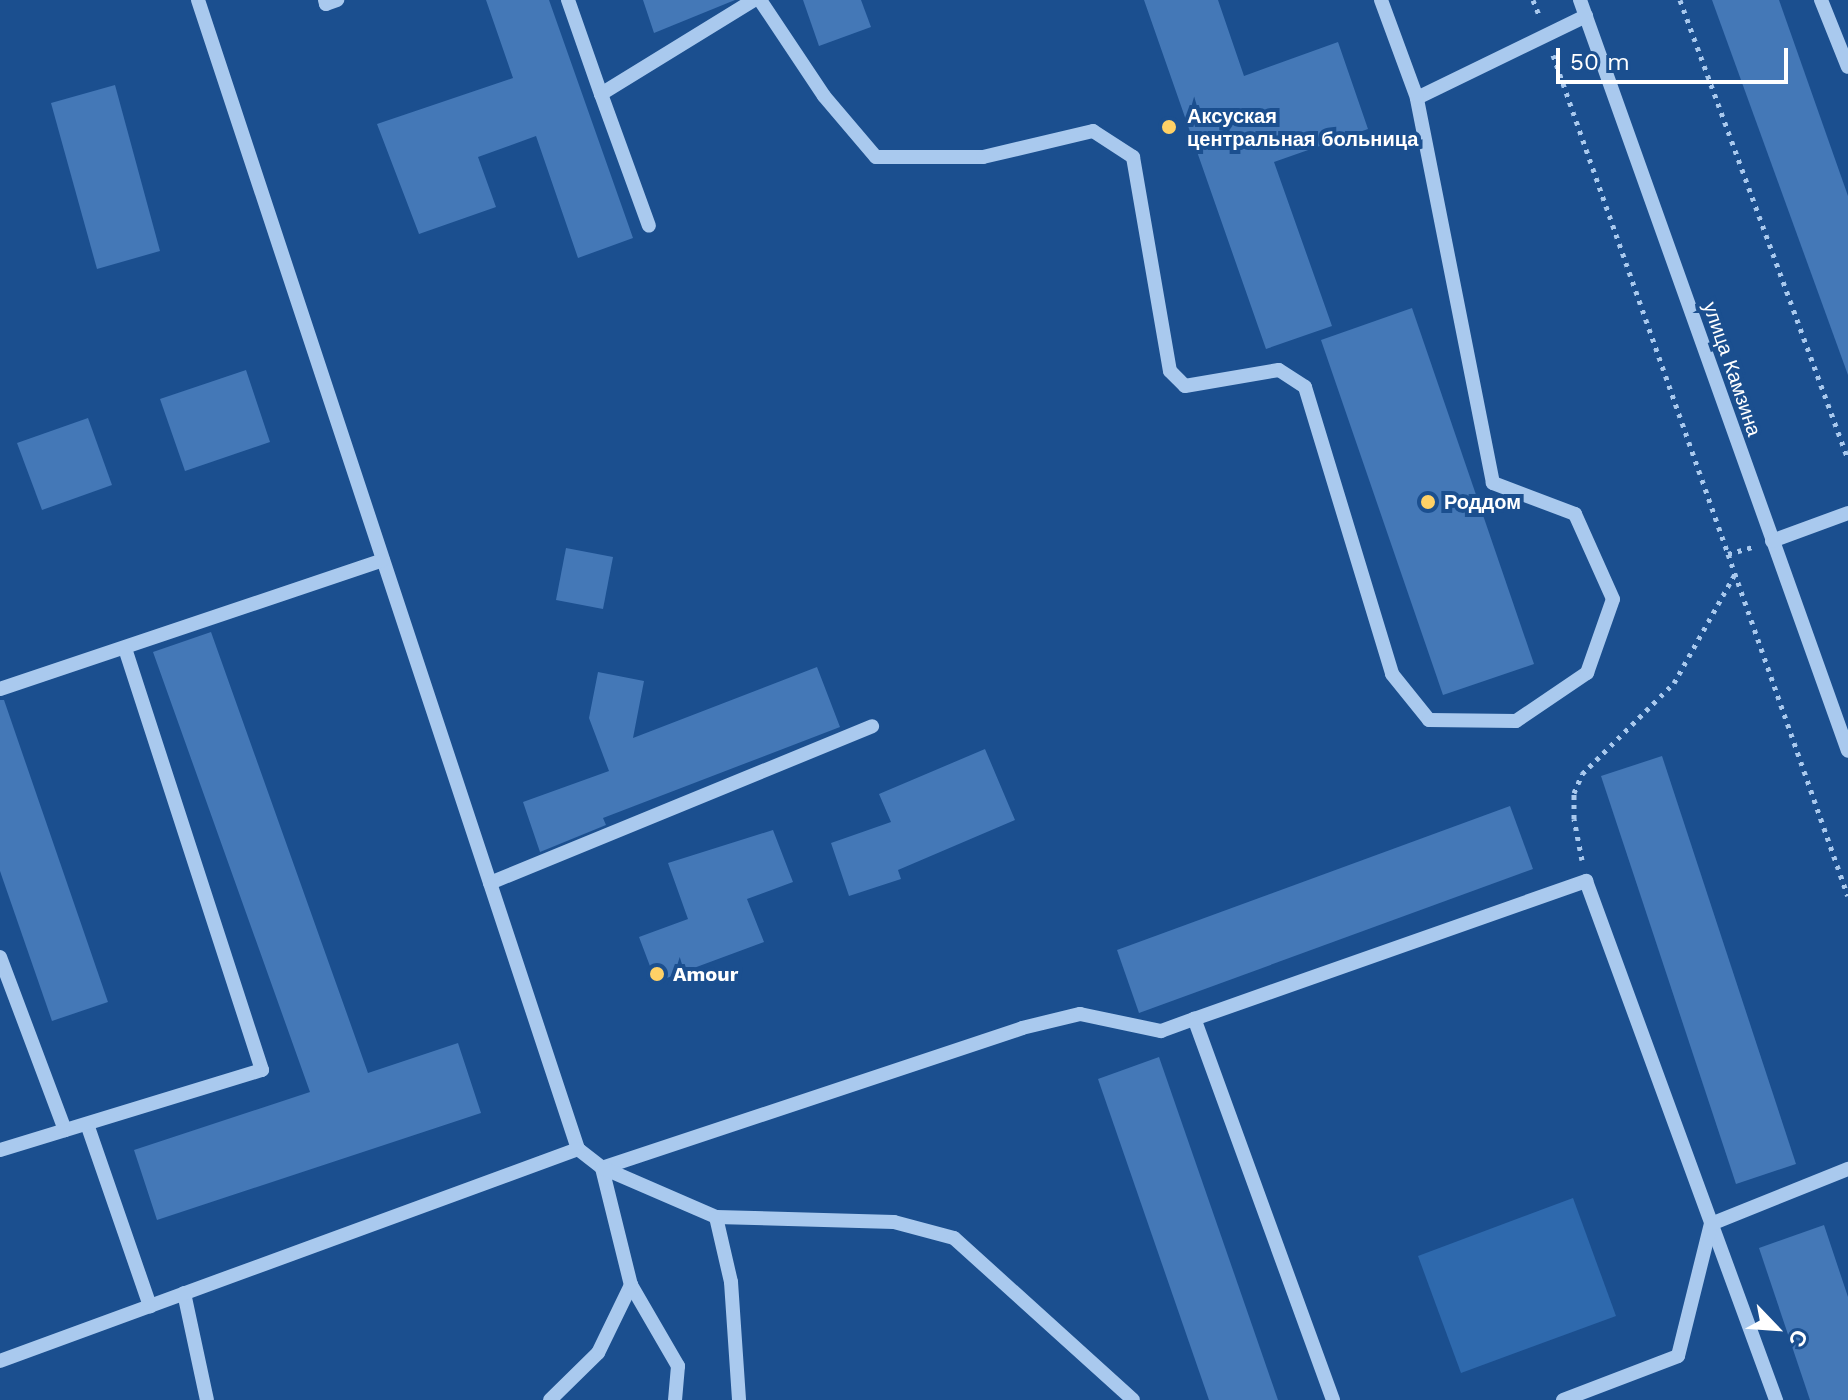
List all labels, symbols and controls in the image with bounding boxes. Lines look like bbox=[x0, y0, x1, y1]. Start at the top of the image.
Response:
scale bar bbox=[1560, 32, 1792, 82]
text: 50 m bbox=[1570, 48, 1630, 76]
place label: Аксуская центральная больница bbox=[1187, 104, 1418, 151]
marker: Аксуская центральная больница bbox=[1158, 116, 1180, 138]
street label: улица Камзина bbox=[1698, 299, 1766, 439]
place label: Роддом bbox=[1444, 490, 1521, 514]
marker: Роддом bbox=[1419, 493, 1437, 511]
place label: Amour bbox=[673, 962, 738, 986]
marker: Amour bbox=[648, 965, 666, 983]
north arrow bbox=[1736, 1288, 1816, 1368]
text: С bbox=[1784, 1326, 1813, 1351]

